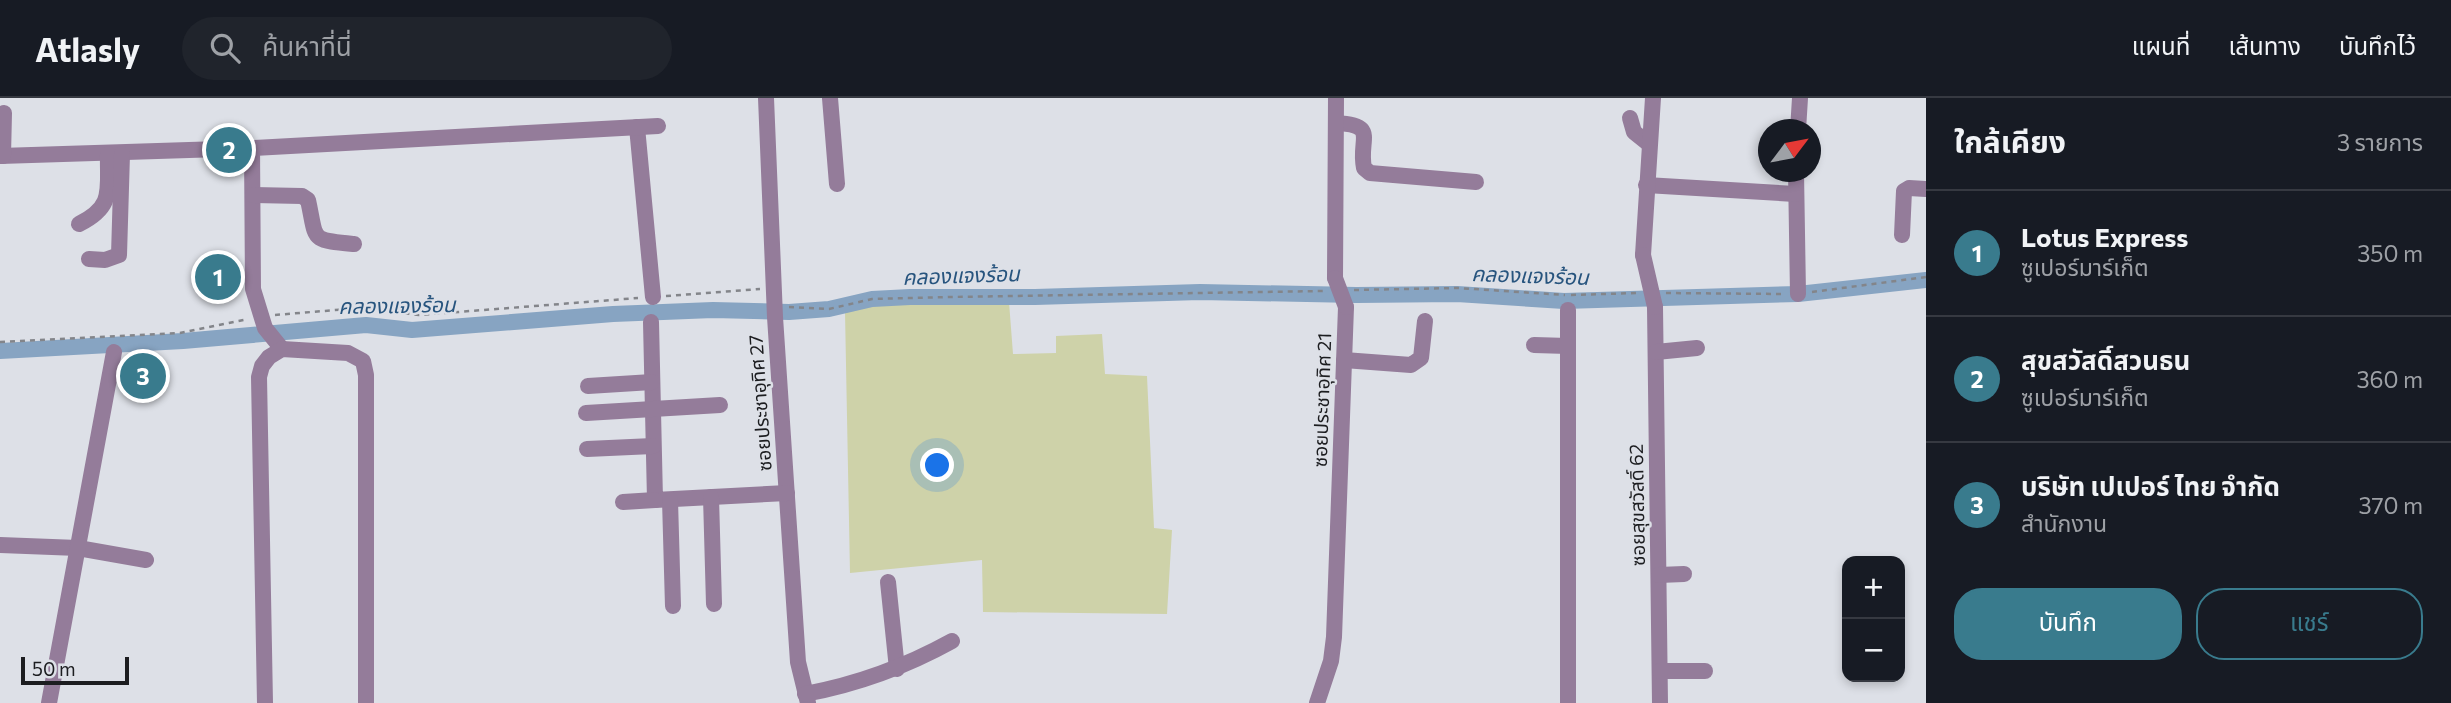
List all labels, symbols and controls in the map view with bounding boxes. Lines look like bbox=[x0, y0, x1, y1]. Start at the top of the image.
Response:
search box bbox=[182, 17, 672, 80]
text: Atlasly bbox=[35, 28, 140, 69]
icon: search bbox=[206, 29, 244, 67]
text: ค้นหาที่นี่ bbox=[262, 30, 352, 61]
text: แผนที่ bbox=[2132, 31, 2190, 60]
text: เส้นทาง bbox=[2228, 31, 2301, 60]
text: บันทึกไว้ bbox=[2339, 31, 2416, 60]
north arrow bbox=[1758, 119, 1821, 182]
text: ใกล้เคียง bbox=[1954, 122, 2066, 159]
pin: 2 bbox=[206, 124, 252, 176]
text: 3 รายการ bbox=[2337, 128, 2423, 156]
text: Lotus Express bbox=[2021, 221, 2188, 252]
text: 1 bbox=[1972, 239, 1982, 267]
text: 350 m bbox=[2357, 239, 2423, 267]
pin: 1 bbox=[195, 251, 241, 303]
text: ซูเปอร์มาร์เก็ต bbox=[2021, 253, 2149, 281]
water label: คลองแจงร้อน bbox=[902, 260, 1021, 289]
water label: คลองแจงร้อน bbox=[1471, 260, 1590, 289]
water label: คลองแจงร้อน bbox=[338, 291, 457, 318]
street label: ซอยประชาอุทิศ 21 bbox=[1308, 332, 1336, 468]
street label: ซอยประชาอุทิศ 27 bbox=[743, 334, 777, 472]
text: สุขสวัสดิ์สวนธน bbox=[2021, 344, 2190, 375]
pin: 3 bbox=[120, 350, 166, 402]
text: 2 bbox=[1970, 365, 1984, 393]
text: 360 m bbox=[2356, 365, 2423, 393]
text: ซูเปอร์มาร์เก็ต bbox=[2021, 383, 2149, 411]
street label: ซอยสุขสวัสดิ์ 62 bbox=[1624, 444, 1650, 566]
your location bbox=[920, 448, 954, 482]
text: บริษัท เปเปอร์ ไทย จำกัด bbox=[2021, 470, 2280, 501]
text: 3 bbox=[1970, 491, 1984, 519]
text: 370 m bbox=[2358, 491, 2423, 519]
text: สำนักงาน bbox=[2021, 509, 2107, 537]
map controls bbox=[1842, 556, 1905, 682]
button: + bbox=[1842, 556, 1905, 619]
button: บันทึก bbox=[1954, 588, 2182, 660]
button: แชร์ bbox=[2196, 588, 2423, 660]
button: − bbox=[1842, 619, 1905, 682]
scale bar bbox=[21, 654, 130, 686]
text: 50 m bbox=[32, 657, 76, 680]

